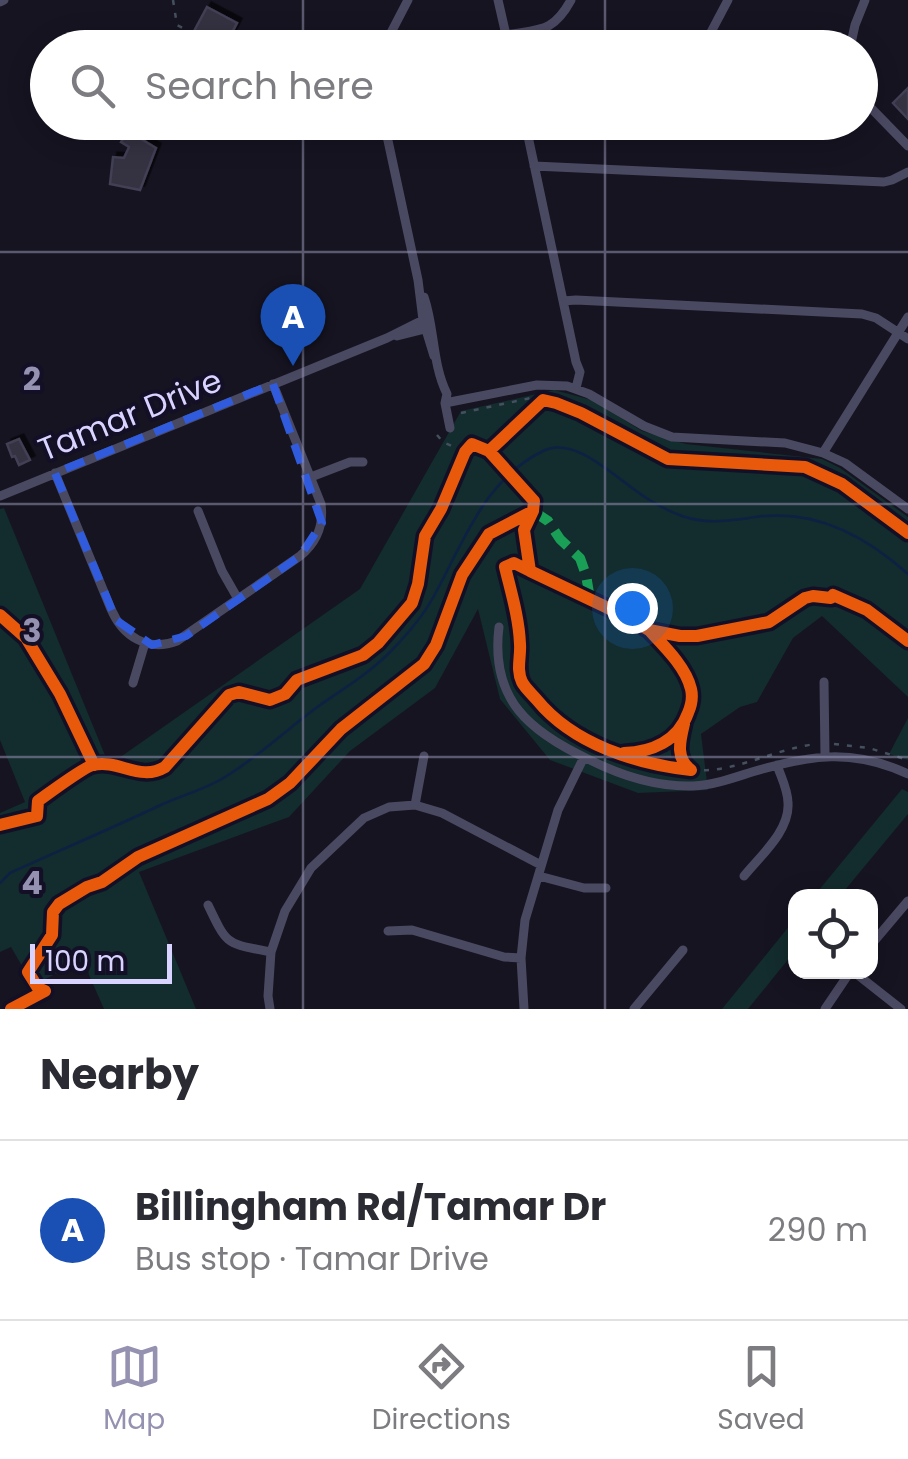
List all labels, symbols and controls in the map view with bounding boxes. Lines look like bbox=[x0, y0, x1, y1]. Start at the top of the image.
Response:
search box bbox=[30, 30, 878, 140]
icon: search bbox=[65, 58, 120, 113]
text: Search here bbox=[145, 59, 374, 112]
pin: A bbox=[260, 284, 326, 366]
text: 2 bbox=[23, 356, 41, 401]
street label: Tamar Drive bbox=[31, 357, 228, 472]
your location bbox=[607, 583, 658, 634]
text: 3 bbox=[22, 608, 42, 653]
text: 4 bbox=[21, 860, 43, 905]
map controls bbox=[788, 889, 878, 979]
button: locate bbox=[788, 889, 878, 979]
scale bar bbox=[30, 939, 172, 984]
text: 100 m bbox=[45, 942, 125, 981]
text: Nearby bbox=[40, 1045, 199, 1104]
text: Billingham Rd/Tamar Dr bbox=[135, 1180, 606, 1233]
text: A bbox=[61, 1207, 84, 1252]
text: 290 m bbox=[768, 1207, 868, 1252]
text: Bus stop · Tamar Drive bbox=[135, 1236, 489, 1281]
tab: Map bbox=[103, 1339, 165, 1441]
tab: Directions bbox=[372, 1339, 511, 1441]
tab: Saved bbox=[717, 1339, 805, 1441]

